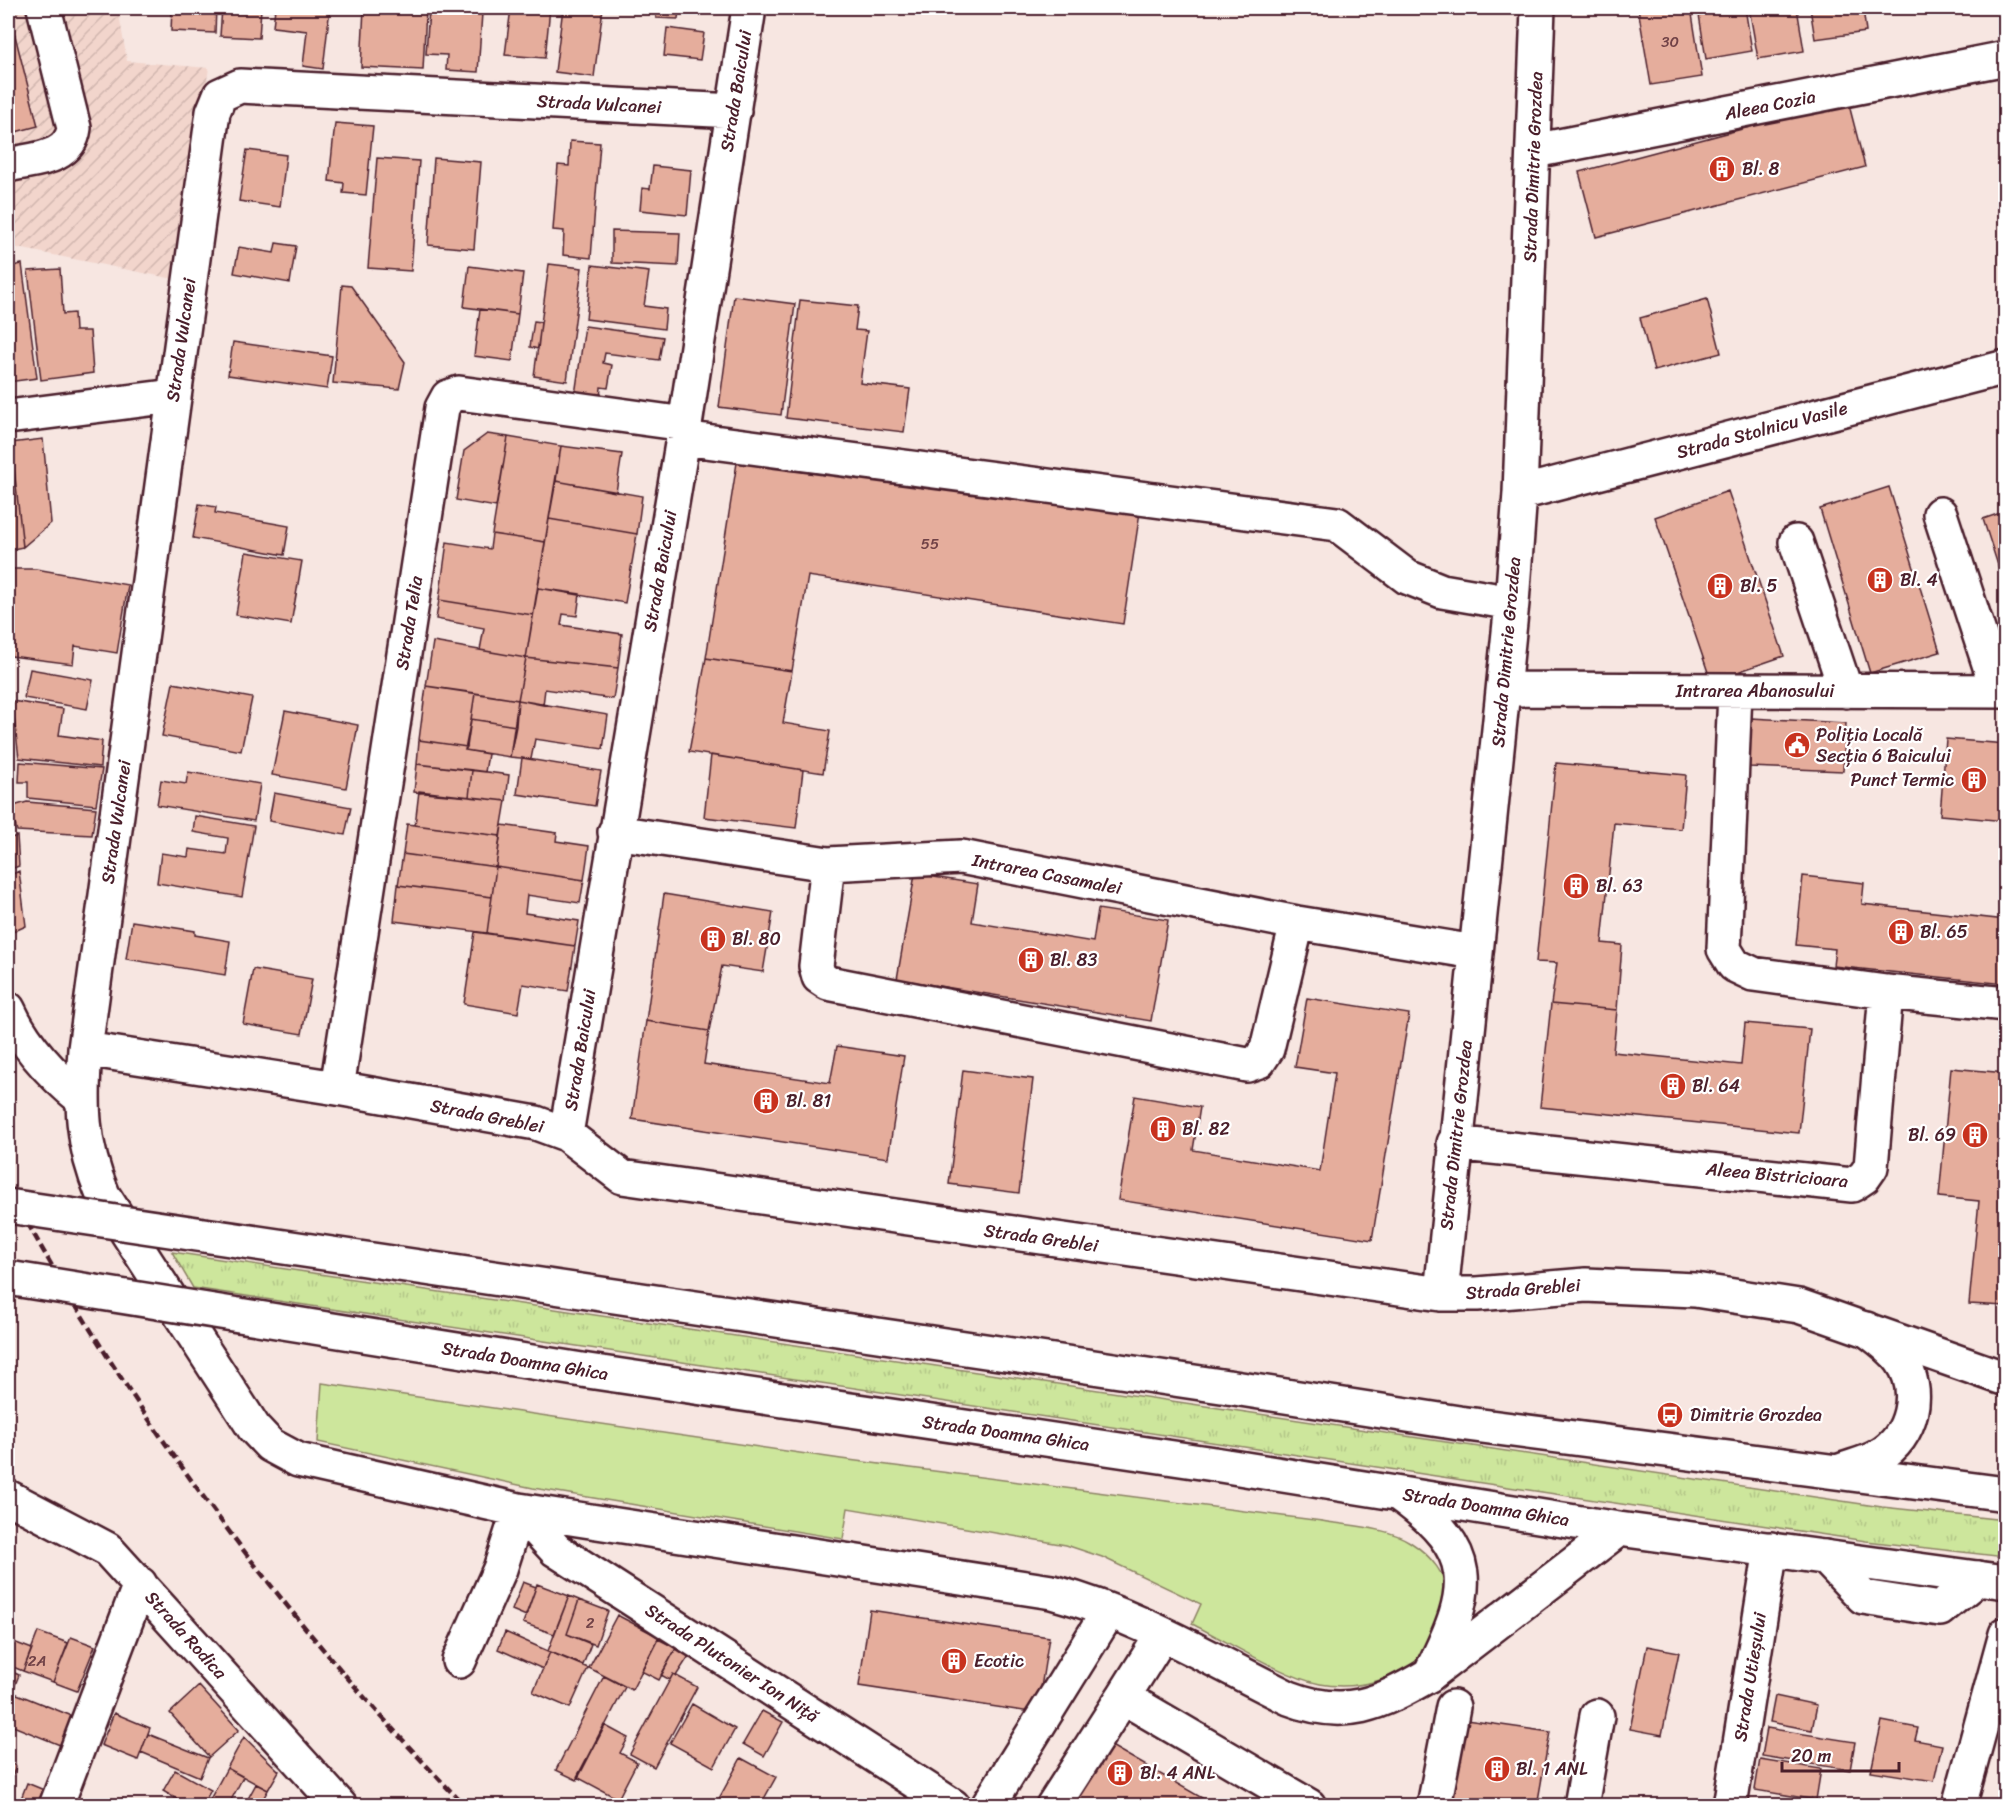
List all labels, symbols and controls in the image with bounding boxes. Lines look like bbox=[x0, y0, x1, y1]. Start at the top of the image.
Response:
street label: Strada Baicului bbox=[711, 27, 762, 154]
house number: 30 bbox=[1661, 29, 1679, 55]
street label: Strada Dimitrie Grozdea bbox=[1514, 71, 1552, 263]
street label: Aleea Cozia bbox=[1721, 81, 1818, 130]
street label: Strada Vulcanei bbox=[536, 85, 663, 123]
place label: Bl. 8 bbox=[1742, 153, 1780, 185]
building icon: Bl. 8 bbox=[1707, 154, 1737, 184]
street label: Strada Vulcanei bbox=[156, 275, 206, 404]
street label: Strada Stolnicu Vasile bbox=[1673, 392, 1851, 468]
street label: Strada Baicului bbox=[634, 507, 687, 634]
house number: 55 bbox=[921, 531, 939, 557]
street label: Strada Dimitrie Grozdea bbox=[1482, 555, 1530, 749]
place label: Bl. 4 bbox=[1900, 564, 1938, 596]
building icon: Bl. 4 bbox=[1865, 565, 1895, 595]
place label: Bl. 5 bbox=[1740, 570, 1778, 602]
building icon: Bl. 5 bbox=[1705, 571, 1735, 601]
street label: Strada Telia bbox=[386, 573, 432, 672]
street label: Intrarea Abanosului bbox=[1675, 675, 1835, 707]
place label: Poliția Locală Secția 6 Baicului bbox=[1816, 719, 1952, 772]
public building icon: Poliția Locală Secția 6 Baicului bbox=[1782, 730, 1812, 760]
street label: Strada Vulcanei bbox=[91, 757, 141, 886]
place label: Punct Termic bbox=[1850, 764, 1954, 796]
building icon: Punct Termic bbox=[1959, 765, 1989, 795]
street label: Intrarea Casamalei bbox=[969, 844, 1125, 904]
place label: Bl. 63 bbox=[1596, 870, 1643, 902]
building icon: Bl. 63 bbox=[1561, 871, 1591, 901]
place label: Bl. 65 bbox=[1920, 916, 1968, 948]
building icon: Bl. 65 bbox=[1886, 917, 1916, 947]
place label: Bl. 80 bbox=[732, 923, 781, 955]
building icon: Bl. 80 bbox=[698, 924, 728, 954]
place label: Bl. 83 bbox=[1050, 944, 1097, 976]
building icon: Bl. 83 bbox=[1016, 945, 1046, 975]
street label: Strada Baicului bbox=[555, 986, 606, 1113]
street label: Strada Dimitrie Grozdea bbox=[1430, 1038, 1482, 1232]
place label: Bl. 64 bbox=[1692, 1070, 1740, 1102]
building icon: Bl. 64 bbox=[1658, 1071, 1688, 1101]
place label: Bl. 81 bbox=[786, 1085, 831, 1117]
building icon: Bl. 81 bbox=[751, 1086, 781, 1116]
street label: Strada Greblei bbox=[427, 1089, 548, 1143]
place label: Bl. 82 bbox=[1182, 1113, 1230, 1145]
building icon: Bl. 82 bbox=[1148, 1114, 1178, 1144]
place label: Bl. 69 bbox=[1908, 1119, 1956, 1151]
building icon: Bl. 69 bbox=[1960, 1120, 1990, 1150]
street label: Aleea Bistricioara bbox=[1704, 1153, 1849, 1197]
street label: Strada Greblei bbox=[982, 1214, 1101, 1262]
street label: Strada Greblei bbox=[1465, 1269, 1583, 1309]
street label: Strada Doamna Ghica bbox=[439, 1332, 611, 1390]
place label: Dimitrie Grozdea bbox=[1690, 1399, 1822, 1431]
bus stop icon: Dimitrie Grozdea bbox=[1655, 1400, 1685, 1430]
street label: Strada Doamna Ghica bbox=[920, 1405, 1092, 1461]
street label: Strada Doamna Ghica bbox=[1400, 1478, 1572, 1536]
street label: Strada Rodica bbox=[137, 1583, 236, 1688]
street label: Strada Plutonier Ion Niță bbox=[639, 1595, 826, 1732]
street label: Strada Utieșului bbox=[1724, 1609, 1776, 1744]
house number: 2 bbox=[586, 1610, 595, 1636]
place label: Ecotic bbox=[974, 1645, 1024, 1677]
building icon: Ecotic bbox=[939, 1646, 969, 1676]
house number: 2A bbox=[28, 1648, 46, 1674]
scale bar bbox=[1782, 1735, 1899, 1773]
text: 20 m bbox=[1791, 1740, 1831, 1772]
place label: Bl. 1 ANL bbox=[1516, 1753, 1588, 1785]
building icon: Bl. 1 ANL bbox=[1482, 1754, 1512, 1784]
place label: Bl. 4 ANL bbox=[1140, 1757, 1216, 1789]
building icon: Bl. 4 ANL bbox=[1105, 1758, 1135, 1788]

